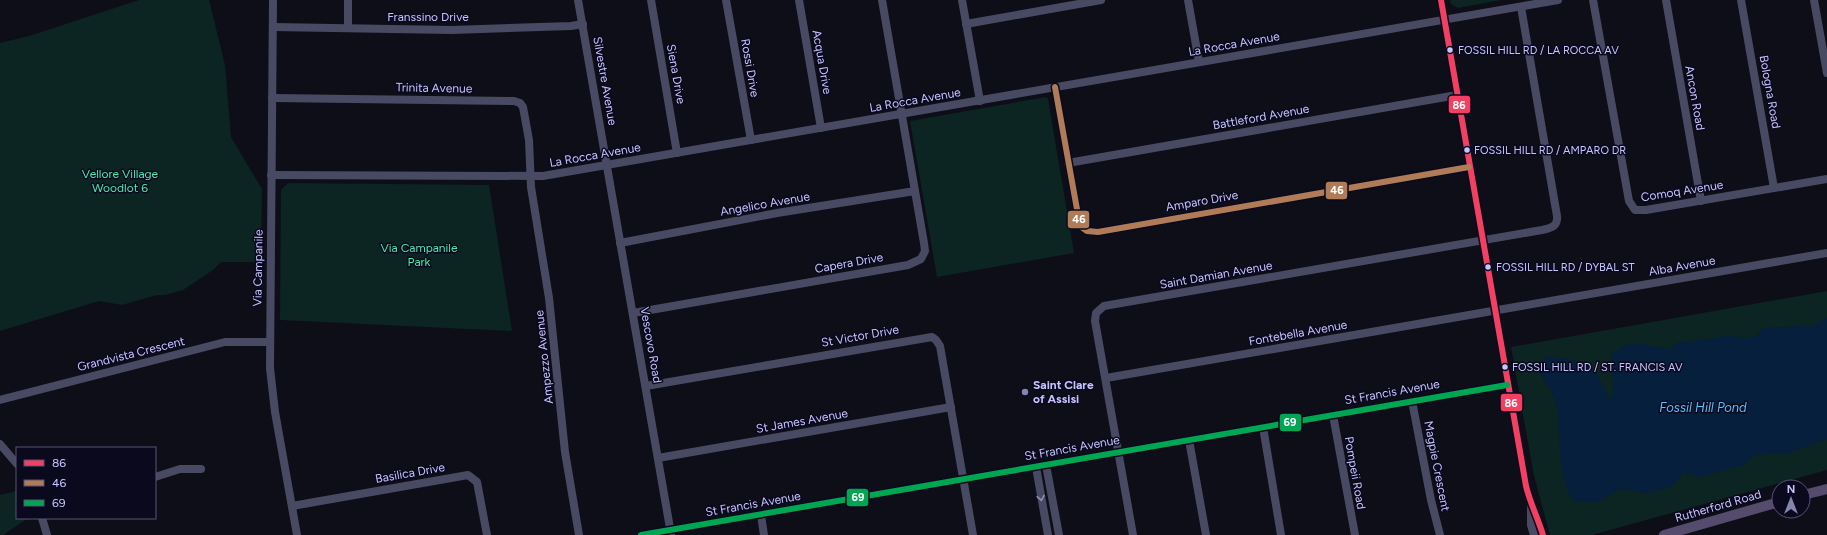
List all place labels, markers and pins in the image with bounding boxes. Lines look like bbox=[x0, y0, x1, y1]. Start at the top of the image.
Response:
place label: FOSSIL HILL RD / LA ROCCA AV bbox=[1458, 44, 1619, 57]
marker: FOSSIL HILL RD / LA ROCCA AV bbox=[1445, 45, 1455, 55]
place label: FOSSIL HILL RD / AMPARO DR bbox=[1474, 144, 1626, 157]
marker: FOSSIL HILL RD / AMPARO DR bbox=[1462, 145, 1472, 155]
place label: FOSSIL HILL RD / DYBAL ST bbox=[1496, 261, 1635, 274]
marker: FOSSIL HILL RD / DYBAL ST bbox=[1483, 262, 1493, 272]
place label: FOSSIL HILL RD / ST. FRANCIS AV bbox=[1512, 361, 1683, 374]
marker: FOSSIL HILL RD / ST. FRANCIS AV bbox=[1500, 362, 1510, 372]
place label: Saint Clare of Assisi bbox=[1033, 378, 1094, 406]
marker: Saint Clare of Assisi bbox=[1020, 387, 1030, 397]

